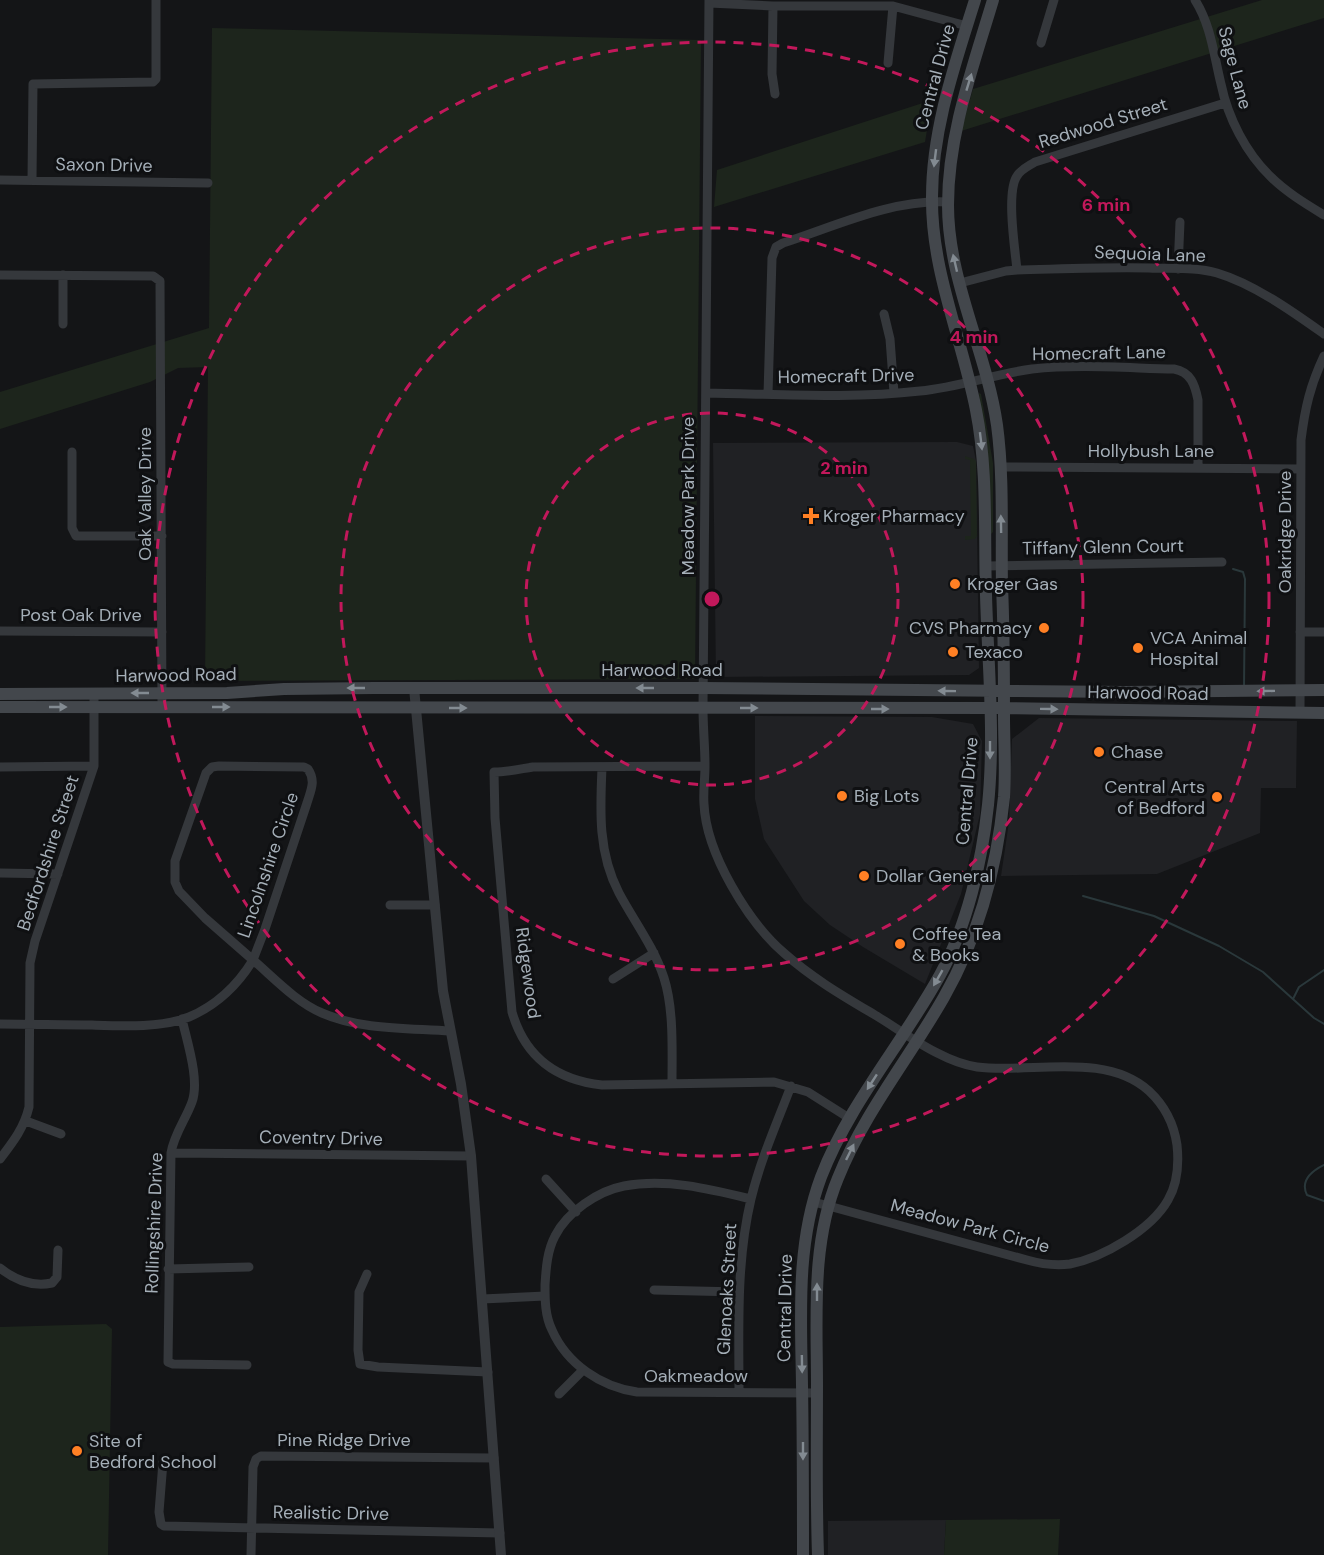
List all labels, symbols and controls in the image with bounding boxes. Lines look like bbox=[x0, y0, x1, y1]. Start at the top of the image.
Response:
street label: Central Drive bbox=[909, 22, 961, 132]
street label: Sage Lane bbox=[1212, 24, 1258, 112]
one-way arrow bbox=[964, 73, 974, 91]
street label: Redwood Street bbox=[1036, 92, 1170, 154]
one-way arrow bbox=[930, 149, 939, 168]
street label: Saxon Drive bbox=[55, 152, 153, 178]
text: 6 min bbox=[1082, 193, 1130, 217]
street label: Sequoia Lane bbox=[1094, 240, 1206, 268]
one-way arrow bbox=[949, 253, 959, 272]
text: 4 min bbox=[950, 325, 998, 349]
street label: Homecraft Lane bbox=[1032, 340, 1166, 366]
street label: Homecraft Drive bbox=[778, 363, 914, 389]
street label: Meadow Park Drive bbox=[676, 417, 700, 575]
street label: Oak Valley Drive bbox=[133, 427, 157, 561]
one-way arrow bbox=[976, 431, 986, 450]
street label: Hollybush Lane bbox=[1088, 439, 1214, 463]
text: 2 min bbox=[820, 456, 868, 480]
street label: Oakridge Drive bbox=[1273, 471, 1297, 593]
place label: Kroger Pharmacy bbox=[823, 504, 965, 528]
marker: Kroger Pharmacy bbox=[804, 509, 818, 523]
one-way arrow bbox=[996, 515, 1006, 534]
street label: Tiffany Glenn Court bbox=[1022, 534, 1184, 560]
place label: Kroger Gas bbox=[967, 572, 1058, 596]
marker: Kroger Gas bbox=[948, 577, 962, 591]
centre of rings bbox=[702, 589, 722, 609]
street label: Post Oak Drive bbox=[20, 603, 142, 627]
place label: CVS Pharmacy bbox=[909, 616, 1032, 640]
marker: CVS Pharmacy bbox=[1037, 621, 1051, 635]
place label: VCA Animal Hospital bbox=[1150, 626, 1247, 671]
place label: Texaco bbox=[965, 640, 1023, 664]
marker: VCA Animal Hospital bbox=[1131, 641, 1145, 655]
marker: Texaco bbox=[946, 645, 960, 659]
street label: Harwood Road bbox=[601, 658, 723, 682]
street label: Harwood Road bbox=[115, 662, 237, 688]
street label: Harwood Road bbox=[1087, 680, 1209, 706]
one-way arrow bbox=[346, 683, 365, 693]
one-way arrow bbox=[635, 683, 654, 693]
one-way arrow bbox=[937, 686, 956, 695]
one-way arrow bbox=[1256, 686, 1275, 696]
one-way arrow bbox=[130, 689, 149, 698]
one-way arrow bbox=[49, 702, 68, 712]
one-way arrow bbox=[211, 702, 230, 712]
one-way arrow bbox=[448, 703, 467, 713]
one-way arrow bbox=[740, 703, 759, 713]
one-way arrow bbox=[871, 704, 890, 713]
one-way arrow bbox=[1039, 704, 1058, 714]
street label: Central Drive bbox=[950, 736, 984, 846]
one-way arrow bbox=[985, 740, 995, 759]
place label: Chase bbox=[1111, 740, 1163, 764]
marker: Chase bbox=[1092, 745, 1106, 759]
street label: Bedfordshire Street bbox=[11, 772, 85, 934]
place label: Central Arts of Bedford bbox=[1105, 775, 1205, 820]
place label: Big Lots bbox=[854, 784, 920, 808]
street label: Lincolnshire Circle bbox=[232, 789, 304, 941]
marker: Big Lots bbox=[835, 789, 849, 803]
marker: Central Arts of Bedford bbox=[1210, 790, 1224, 804]
place label: Dollar General bbox=[876, 864, 993, 888]
marker: Dollar General bbox=[857, 869, 871, 883]
place label: Coffee Tea & Books bbox=[912, 922, 1001, 967]
street label: Ridgewood bbox=[510, 926, 546, 1020]
marker: Coffee Tea & Books bbox=[893, 937, 907, 951]
one-way arrow bbox=[933, 970, 943, 987]
one-way arrow bbox=[867, 1074, 878, 1090]
street label: Coventry Drive bbox=[259, 1125, 383, 1151]
one-way arrow bbox=[846, 1143, 855, 1160]
street label: Rollingshire Drive bbox=[140, 1152, 168, 1294]
street label: Meadow Park Circle bbox=[888, 1193, 1052, 1259]
street label: Glenoaks Street bbox=[712, 1222, 742, 1356]
street label: Central Drive bbox=[772, 1254, 798, 1362]
one-way arrow bbox=[812, 1283, 822, 1302]
one-way arrow bbox=[797, 1355, 807, 1374]
street label: Oakmeadow bbox=[644, 1364, 748, 1388]
street label: Pine Ridge Drive bbox=[277, 1428, 411, 1452]
place label: Site of Bedford School bbox=[89, 1429, 217, 1474]
one-way arrow bbox=[798, 1442, 808, 1461]
marker: Site of Bedford School bbox=[70, 1444, 84, 1458]
street label: Realistic Drive bbox=[273, 1500, 389, 1526]

